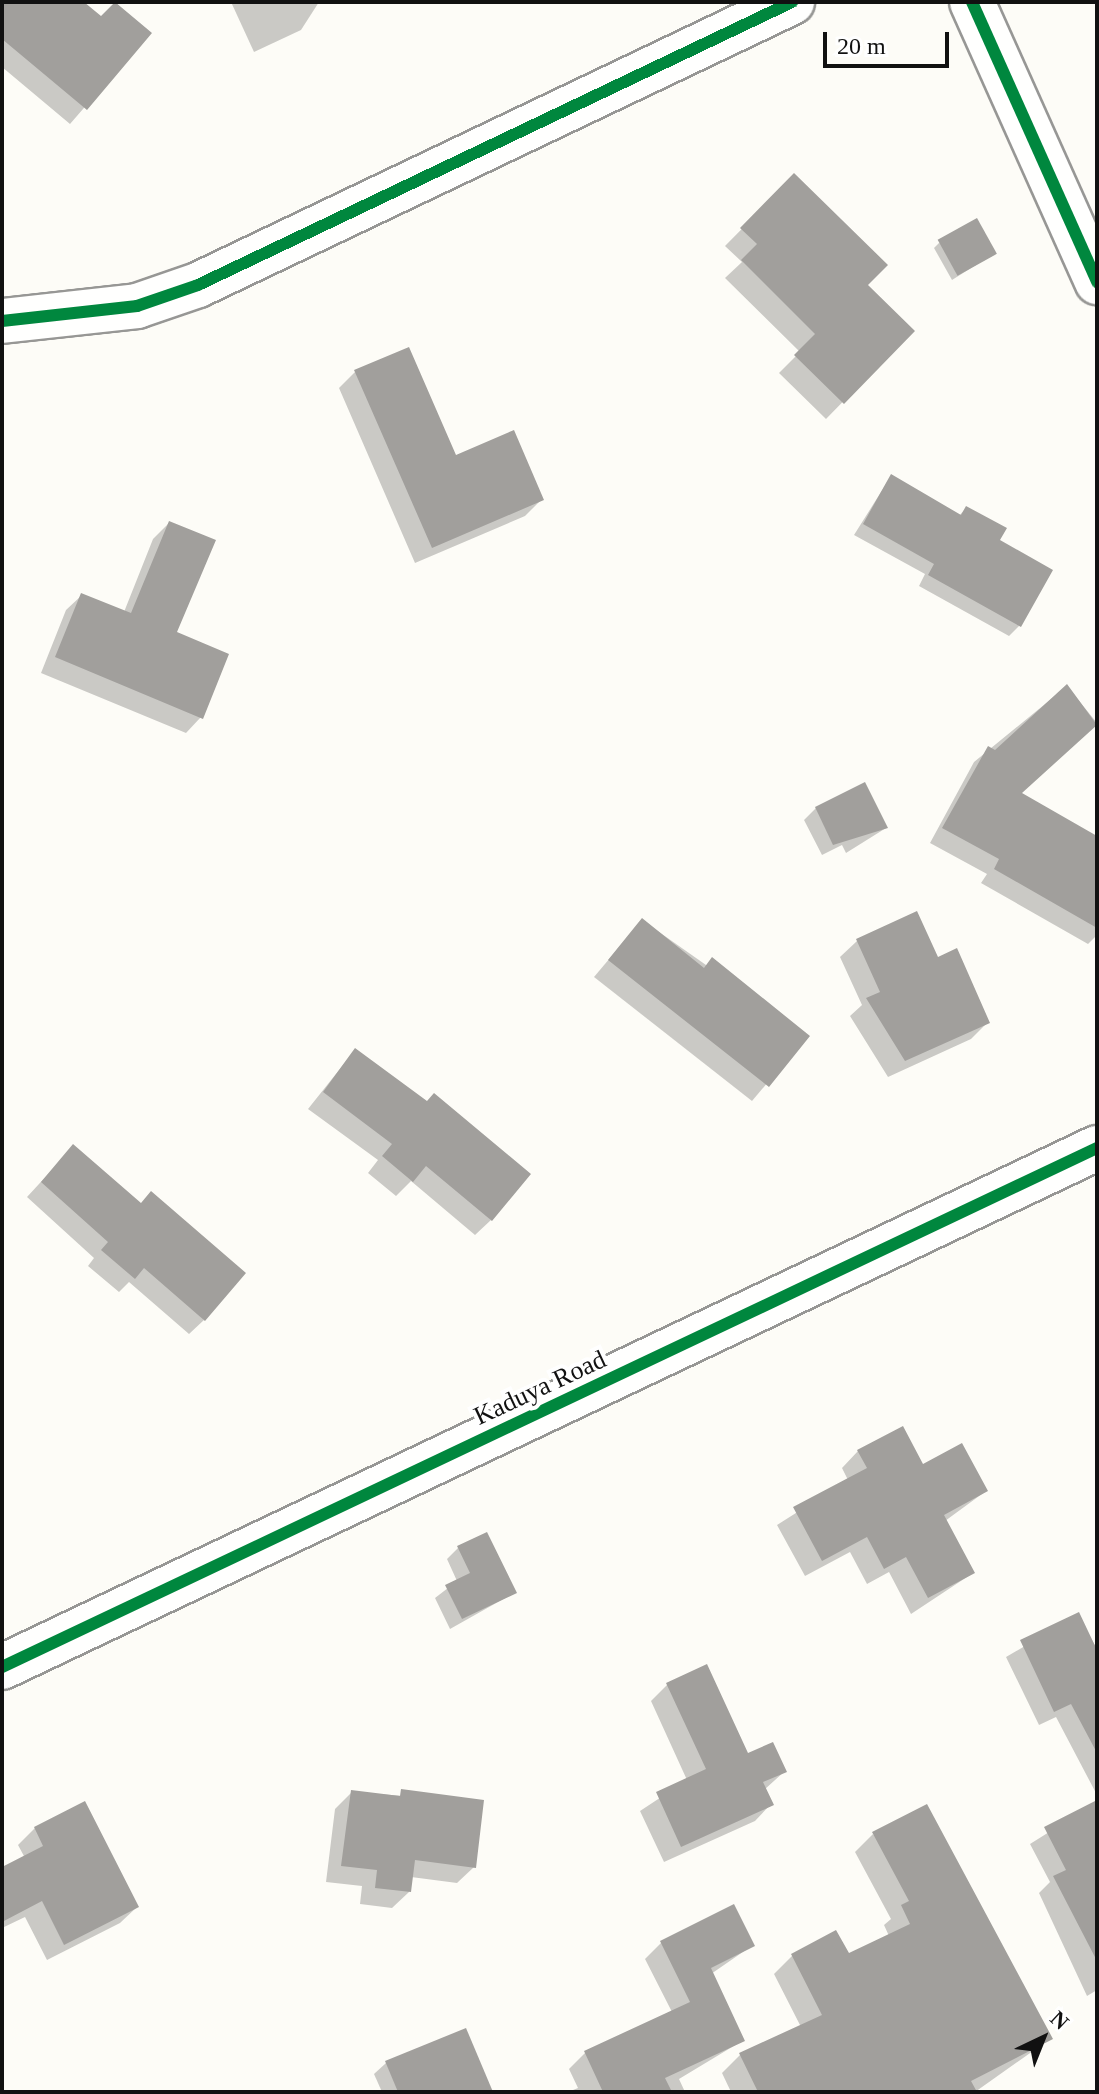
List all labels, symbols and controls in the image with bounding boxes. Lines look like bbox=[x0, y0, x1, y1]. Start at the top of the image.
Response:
scale bar bbox=[827, 16, 953, 66]
text: 20 m bbox=[837, 33, 886, 59]
street label: Kaduya Road bbox=[469, 1344, 611, 1432]
north arrow bbox=[1003, 1998, 1083, 2078]
text: N bbox=[1045, 2006, 1074, 2035]

